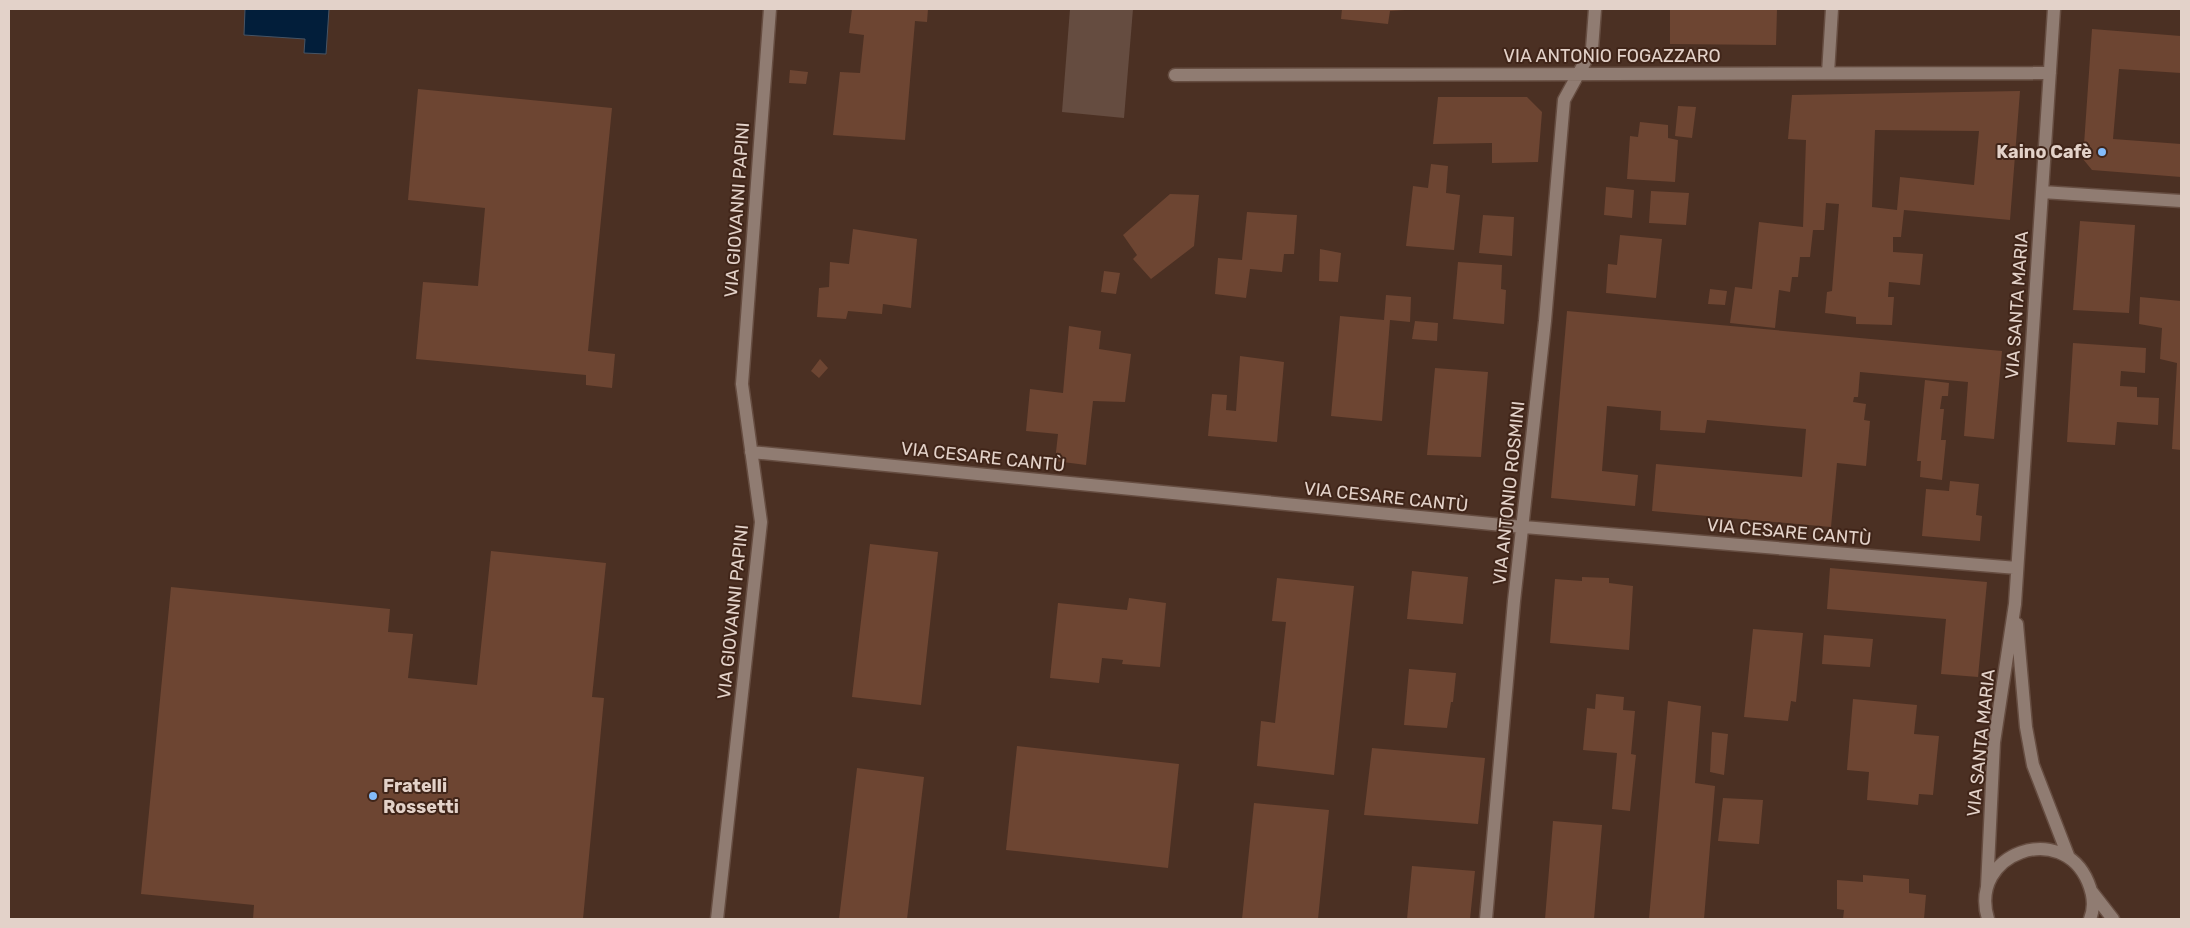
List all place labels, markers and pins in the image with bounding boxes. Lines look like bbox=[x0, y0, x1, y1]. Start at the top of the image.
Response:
place label: Kaino Cafè bbox=[1996, 141, 2092, 163]
marker: Kaino Cafè bbox=[2096, 146, 2108, 158]
place label: Fratelli Rossetti bbox=[383, 775, 459, 818]
marker: Fratelli Rossetti bbox=[367, 790, 379, 802]

